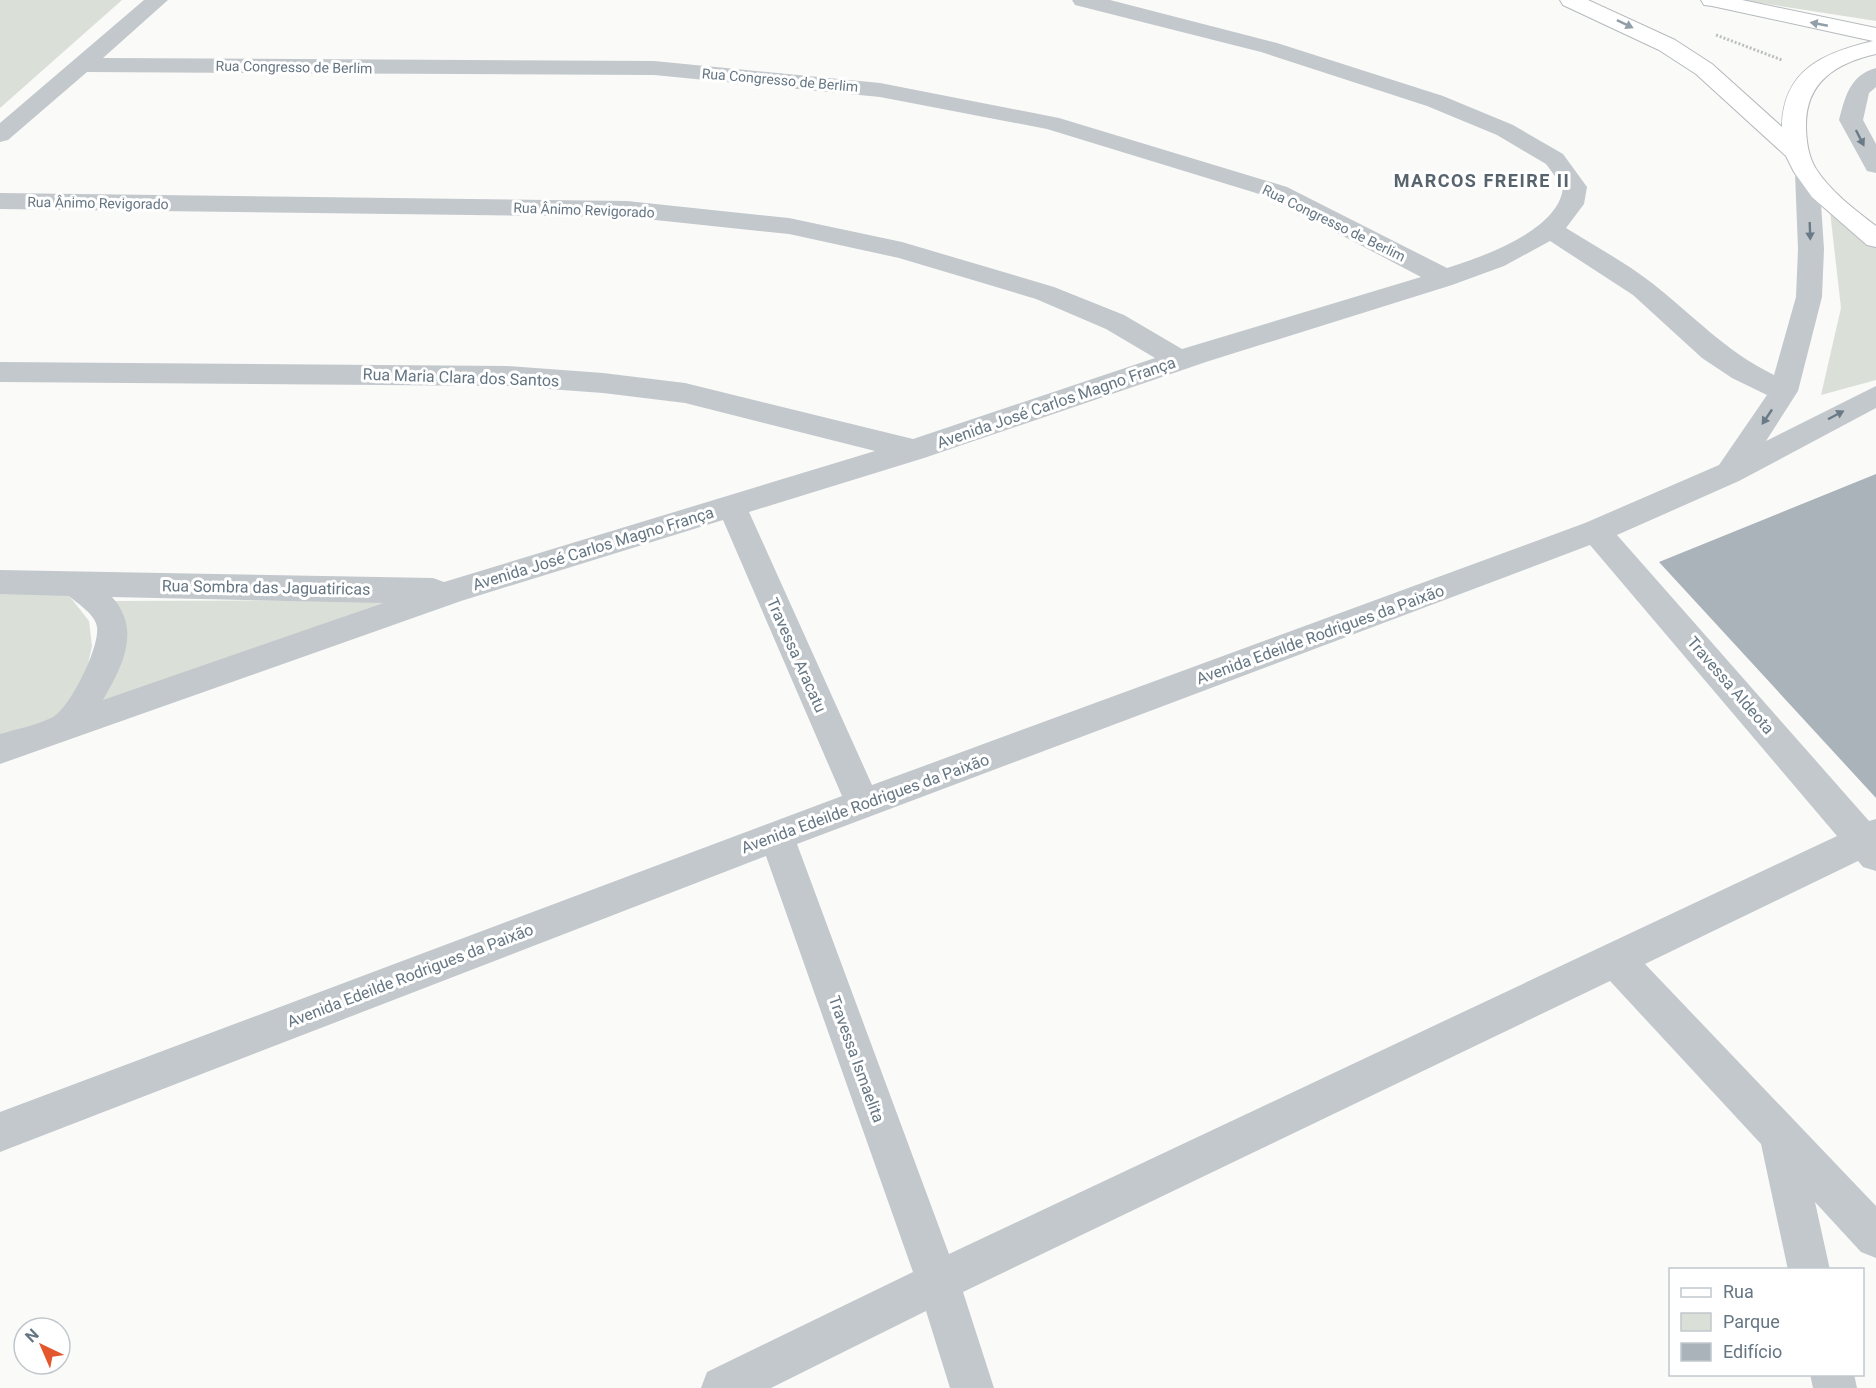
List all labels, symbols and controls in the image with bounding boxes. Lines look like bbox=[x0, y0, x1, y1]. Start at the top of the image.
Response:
one-way arrow bbox=[1616, 19, 1633, 28]
one-way arrow bbox=[1809, 19, 1828, 28]
street label: Rua Congresso de Berlim bbox=[215, 58, 373, 76]
street label: Rua Congresso de Berlim bbox=[701, 65, 859, 95]
one-way arrow bbox=[1855, 130, 1865, 147]
district label: MARCOS FREIRE II bbox=[1394, 170, 1570, 191]
street label: Rua Congresso de Berlim bbox=[1260, 181, 1408, 265]
street label: Rua Ânimo Revigorado bbox=[27, 193, 169, 212]
street label: Rua Ânimo Revigorado bbox=[513, 199, 655, 220]
one-way arrow bbox=[1806, 221, 1815, 240]
street label: Avenida José Carlos Magno França bbox=[934, 353, 1178, 452]
street label: Rua Maria Clara dos Santos bbox=[362, 365, 560, 390]
one-way arrow bbox=[1761, 409, 1773, 425]
one-way arrow bbox=[1828, 410, 1845, 420]
street label: Avenida José Carlos Magno França bbox=[470, 503, 716, 594]
street label: Rua Sombra das Jaguatiricas bbox=[162, 576, 370, 599]
street label: Avenida Edeilde Rodrigues da Paixão bbox=[1194, 581, 1447, 688]
street label: Travessa Aracatu bbox=[763, 595, 830, 715]
street label: Travessa Aldeota bbox=[1683, 633, 1778, 738]
street label: Avenida Edeilde Rodrigues da Paixão bbox=[739, 750, 992, 857]
street label: Avenida Edeilde Rodrigues da Paixão bbox=[284, 920, 536, 1031]
street label: Travessa Ismaelita bbox=[825, 993, 888, 1125]
legend bbox=[1669, 1268, 1864, 1376]
text: Rua bbox=[1723, 1281, 1754, 1302]
text: Parque bbox=[1723, 1311, 1780, 1332]
north arrow bbox=[12, 1316, 72, 1376]
text: N bbox=[21, 1325, 43, 1346]
text: Edifício bbox=[1723, 1341, 1782, 1362]

